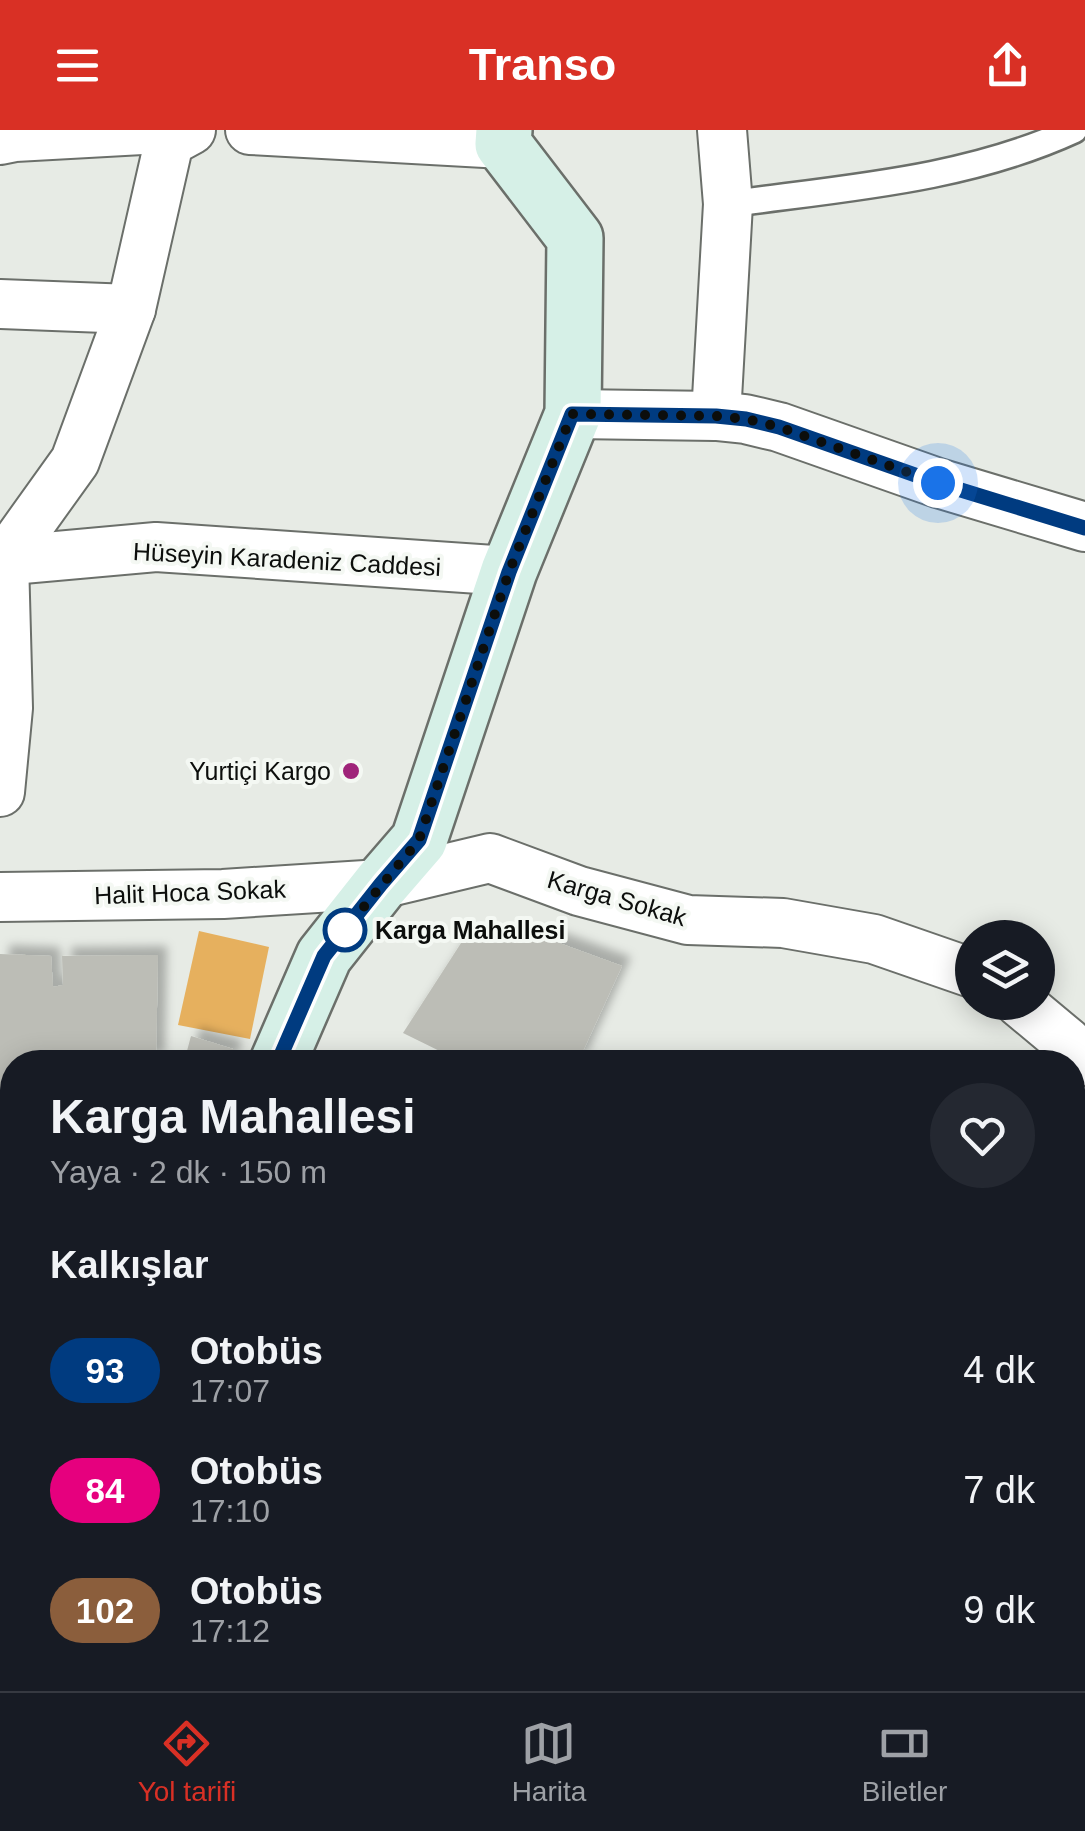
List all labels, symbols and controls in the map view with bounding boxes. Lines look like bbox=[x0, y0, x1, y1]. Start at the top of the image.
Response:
icon: menu bbox=[50, 38, 105, 93]
icon: share bbox=[980, 38, 1035, 93]
text: Transo bbox=[469, 39, 616, 90]
your location bbox=[913, 458, 963, 508]
street label: Hüseyin Karadeniz Caddesi bbox=[132, 537, 442, 581]
place label: Yurtiçi Kargo bbox=[189, 757, 331, 785]
marker: Yurtiçi Kargo bbox=[340, 760, 362, 782]
street label: Karga Sokak bbox=[544, 865, 690, 931]
street label: Halit Hoca Sokak bbox=[94, 875, 287, 909]
marker: Karga Mahallesi bbox=[324, 909, 366, 951]
place label: Karga Mahallesi bbox=[375, 916, 565, 944]
map controls bbox=[955, 920, 1055, 1020]
button: layers bbox=[955, 920, 1055, 1020]
button: heart bbox=[930, 1083, 1035, 1188]
text: Karga Mahallesi bbox=[50, 1090, 415, 1143]
text: Yaya · 2 dk · 150 m bbox=[50, 1154, 327, 1190]
text: Kalkışlar bbox=[50, 1244, 208, 1286]
text: Otobüs bbox=[190, 1330, 323, 1372]
text: 4 dk bbox=[963, 1349, 1035, 1391]
text: 93 bbox=[86, 1351, 124, 1390]
text: 17:07 bbox=[190, 1373, 270, 1409]
text: Otobüs bbox=[190, 1450, 323, 1492]
text: 7 dk bbox=[963, 1469, 1035, 1511]
text: 84 bbox=[86, 1471, 124, 1510]
text: 17:10 bbox=[190, 1493, 270, 1529]
text: Otobüs bbox=[190, 1570, 323, 1612]
text: 9 dk bbox=[963, 1589, 1035, 1631]
text: 102 bbox=[76, 1591, 134, 1630]
text: 17:12 bbox=[190, 1613, 270, 1649]
tab: Yol tarifi bbox=[138, 1716, 236, 1808]
tab: Harita bbox=[512, 1716, 586, 1808]
tab: Biletler bbox=[862, 1716, 947, 1808]

